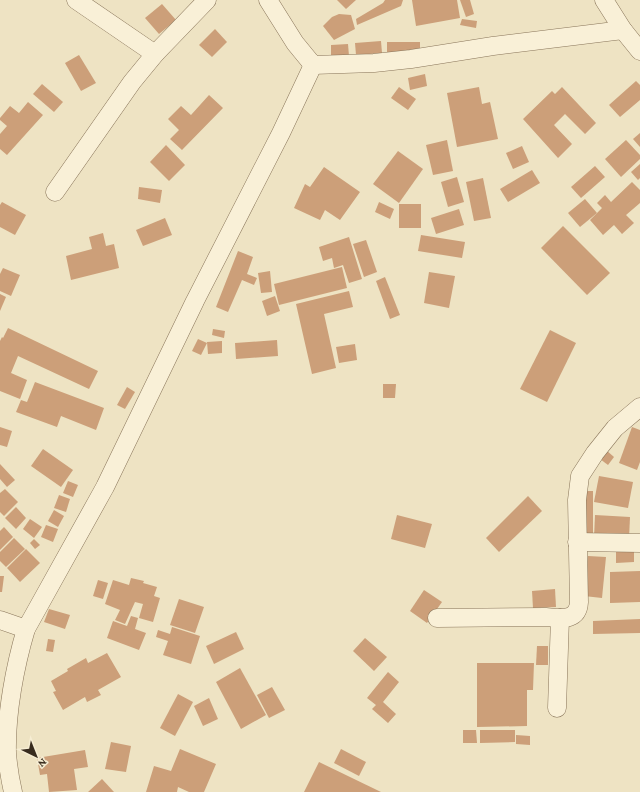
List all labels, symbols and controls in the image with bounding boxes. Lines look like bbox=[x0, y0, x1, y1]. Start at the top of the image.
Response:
north arrow bbox=[16, 736, 56, 776]
text: N bbox=[36, 756, 50, 771]

